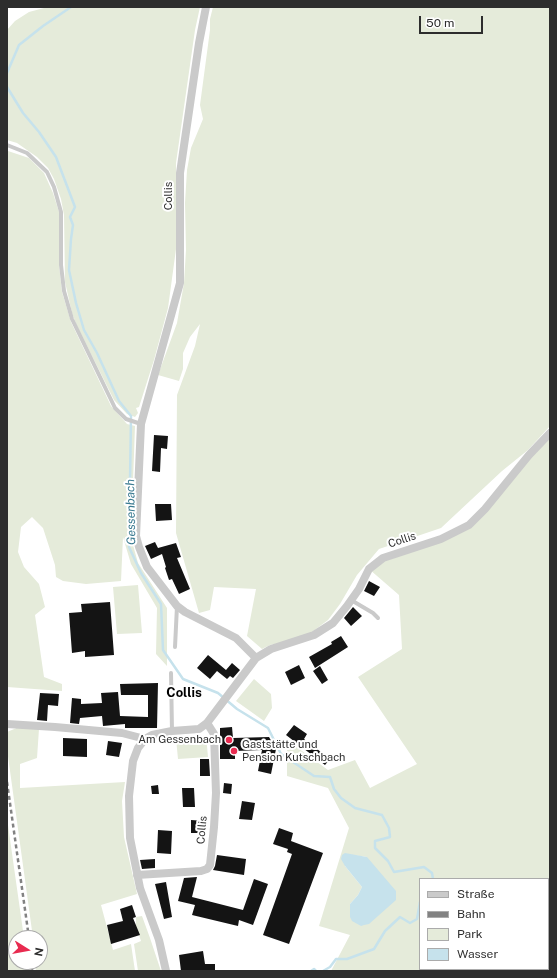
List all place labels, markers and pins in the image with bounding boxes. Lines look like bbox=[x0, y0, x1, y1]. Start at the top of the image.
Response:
place label: Am Gessenbach bbox=[138, 733, 221, 747]
marker: Am Gessenbach bbox=[224, 735, 234, 745]
place label: Gaststätte und Pension Kutschbach bbox=[242, 738, 345, 764]
marker: Gaststätte und Pension Kutschbach bbox=[229, 746, 239, 756]

